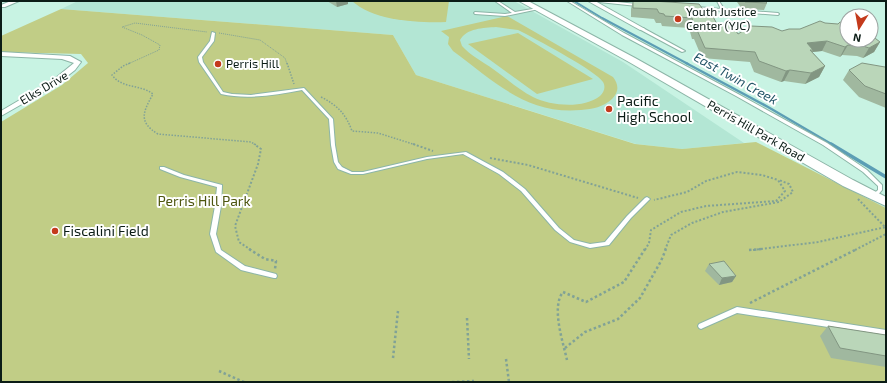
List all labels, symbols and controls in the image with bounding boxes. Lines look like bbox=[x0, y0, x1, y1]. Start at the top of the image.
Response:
place label: Youth Justice Center (YJC) bbox=[686, 4, 756, 32]
north arrow bbox=[839, 8, 879, 48]
marker: Youth Justice Center (YJC) bbox=[673, 14, 683, 24]
text: N bbox=[852, 31, 862, 45]
water label: East Twin Creek bbox=[691, 48, 781, 108]
place label: Perris Hill bbox=[226, 56, 279, 70]
marker: Perris Hill bbox=[213, 59, 223, 69]
street label: Elks Drive bbox=[17, 67, 70, 107]
place label: Pacific High School bbox=[617, 92, 693, 125]
street label: Perris Hill Park Road bbox=[705, 97, 808, 164]
marker: Pacific High School bbox=[604, 104, 614, 114]
park label: Perris Hill Park bbox=[157, 192, 251, 209]
place label: Fiscalini Field bbox=[63, 222, 149, 239]
marker: Fiscalini Field bbox=[50, 226, 60, 236]

